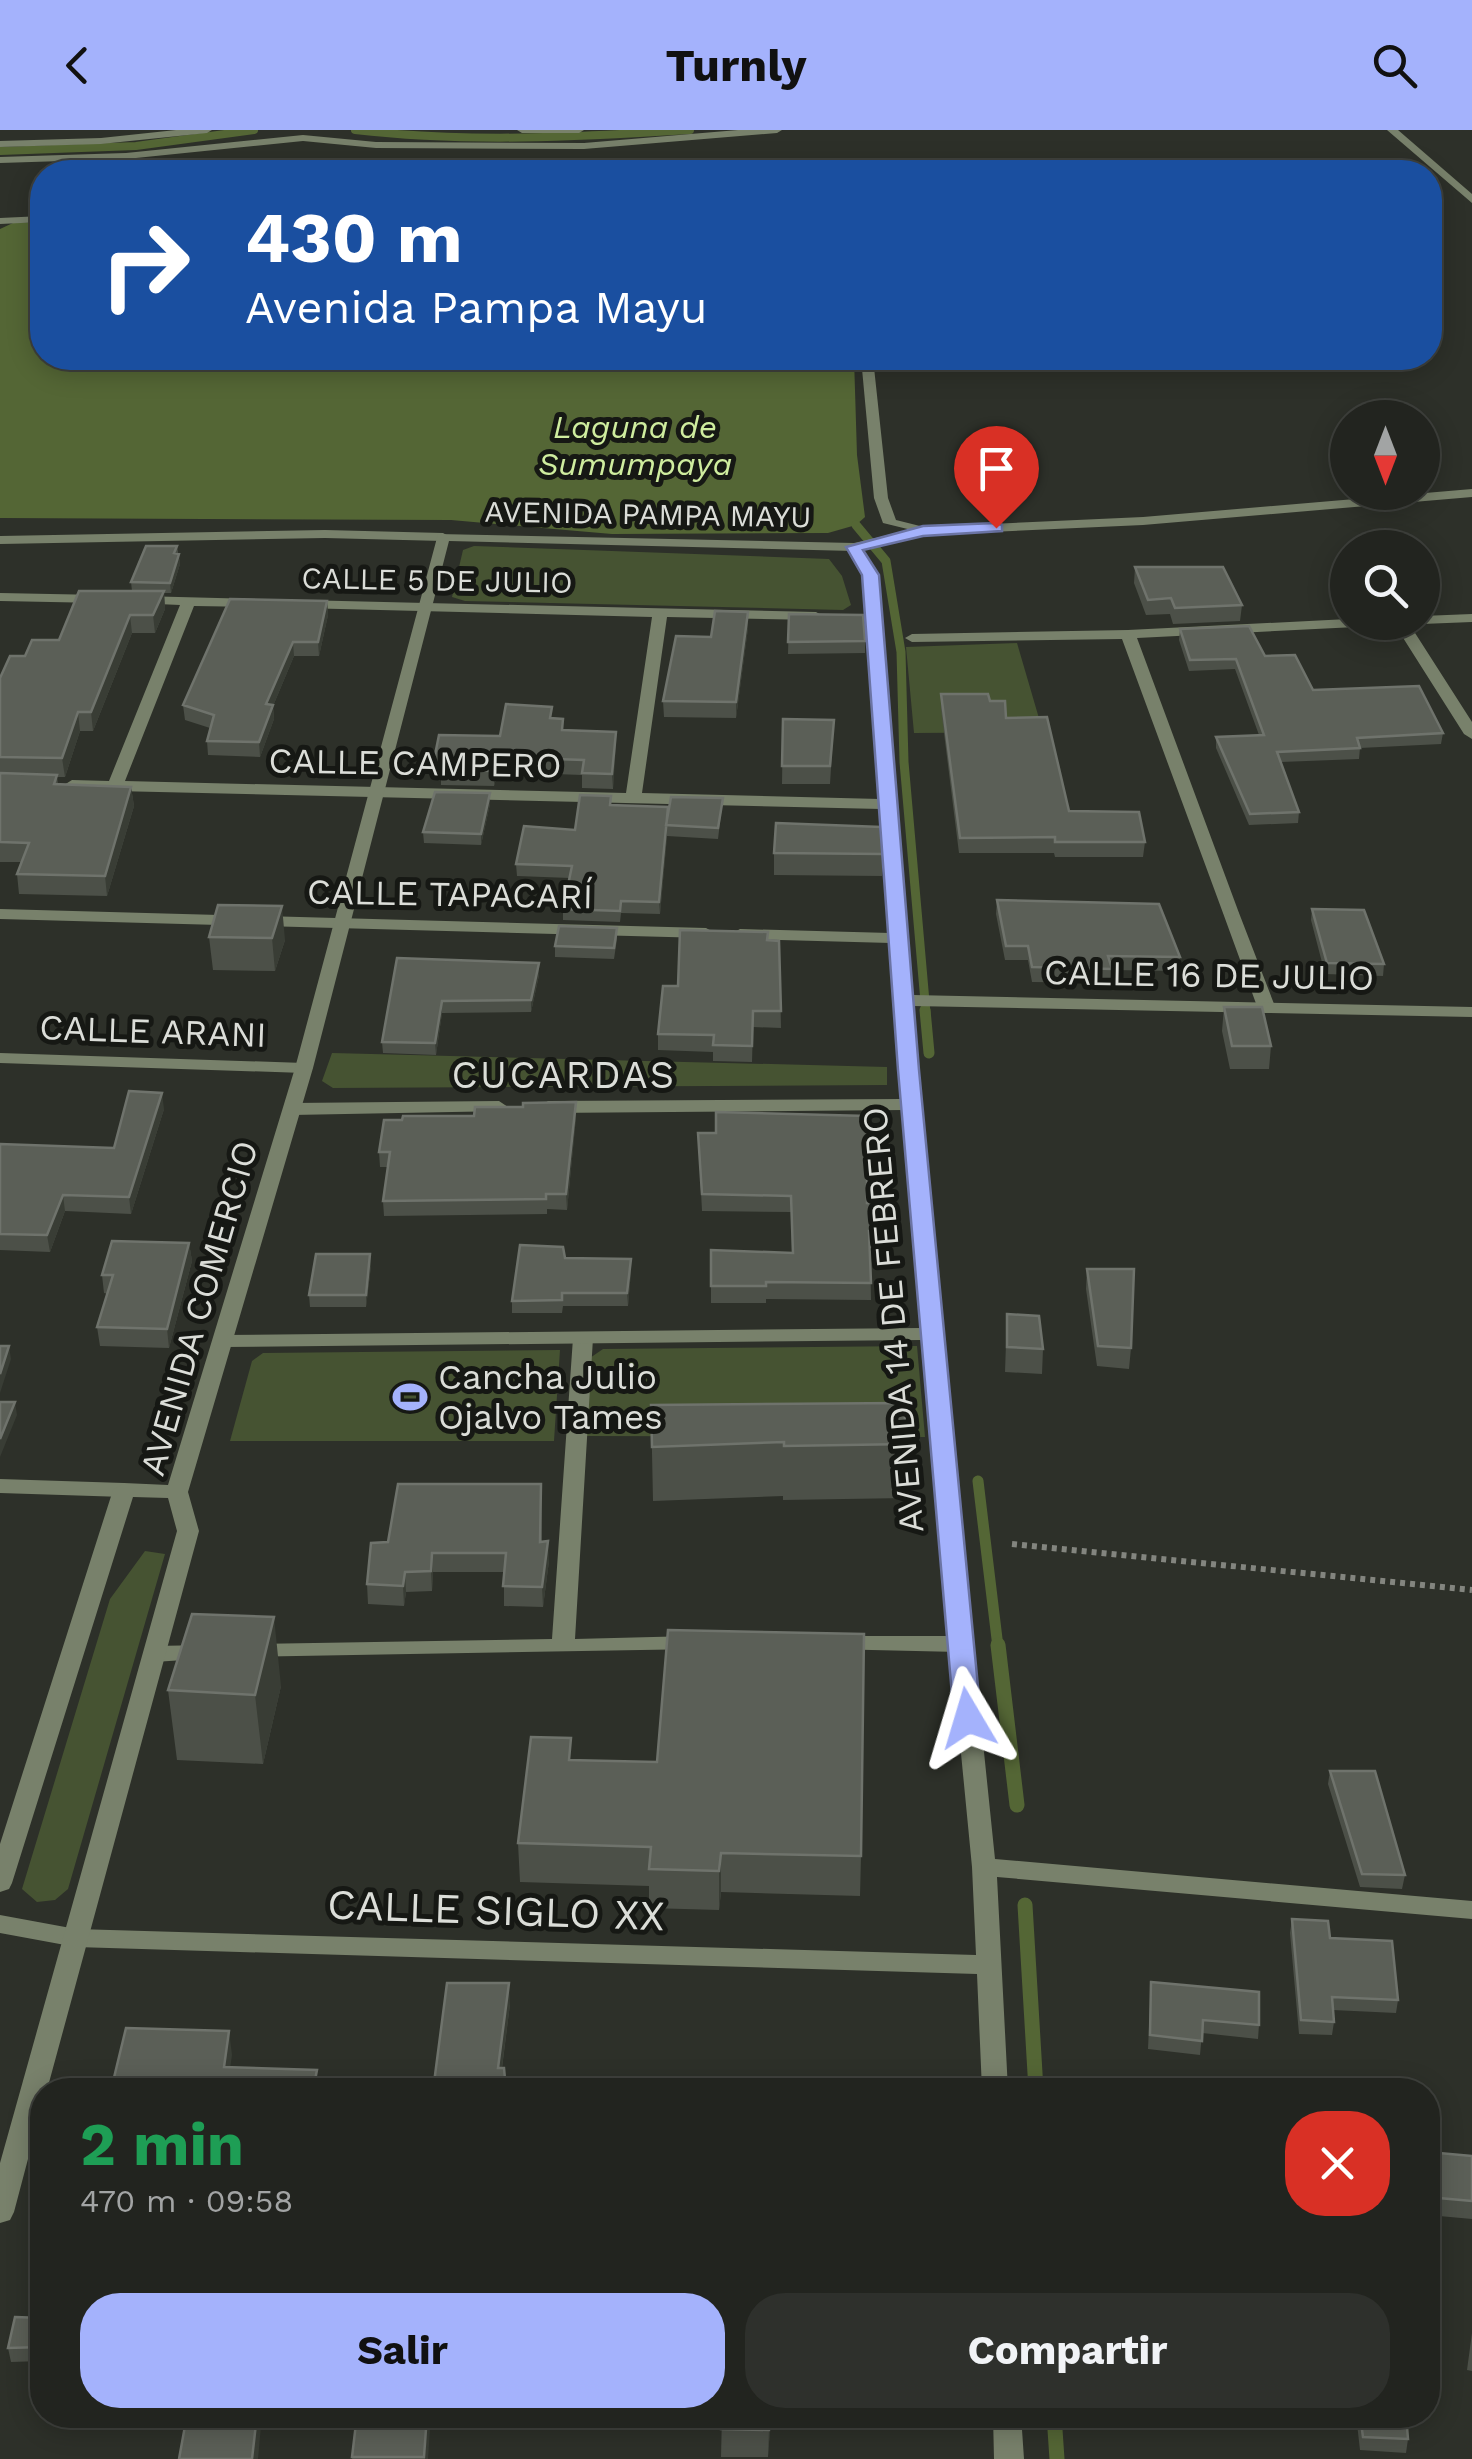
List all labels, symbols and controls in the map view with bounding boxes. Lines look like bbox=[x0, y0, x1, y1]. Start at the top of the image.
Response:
icon: back bbox=[50, 38, 105, 93]
icon: search bbox=[1367, 38, 1422, 93]
text: Turnly bbox=[665, 39, 807, 92]
text: 430 m bbox=[245, 197, 463, 279]
icon: right bbox=[80, 200, 210, 330]
text: Avenida Pampa Mayu bbox=[245, 281, 708, 334]
north arrow bbox=[1330, 400, 1440, 510]
map controls bbox=[1330, 400, 1440, 640]
water label: Laguna de Sumumpaya bbox=[538, 408, 732, 483]
pin bbox=[954, 426, 1039, 529]
icon: arrive bbox=[969, 441, 1024, 496]
street label: AVENIDA PAMPA MAYU bbox=[484, 494, 812, 534]
button: search bbox=[1330, 530, 1440, 640]
street label: CALLE 5 DE JULIO bbox=[301, 560, 573, 600]
street label: CALLE CAMPERO bbox=[268, 739, 562, 787]
street label: CALLE TAPACARÍ bbox=[307, 871, 593, 917]
street label: CALLE 16 DE JULIO bbox=[1044, 951, 1374, 999]
street label: CALLE ARANI bbox=[39, 1006, 267, 1056]
district label: CUCARDAS bbox=[451, 1053, 677, 1097]
street label: AVENIDA 14 DE FEBRERO bbox=[853, 1105, 933, 1535]
street label: AVENIDA COMERCIO bbox=[131, 1136, 267, 1480]
place label: Cancha Julio Ojalvo Tames bbox=[438, 1356, 663, 1438]
sports icon: Cancha Julio Ojalvo Tames bbox=[391, 1378, 429, 1416]
position arrow bbox=[916, 1666, 1020, 1770]
street label: CALLE SIGLO XX bbox=[326, 1880, 666, 1940]
text: 2 min bbox=[80, 2109, 244, 2180]
button: close bbox=[1285, 2111, 1390, 2216]
text: 470 m · 09:58 bbox=[80, 2182, 293, 2220]
button: Salir bbox=[80, 2293, 725, 2408]
button: Compartir bbox=[745, 2293, 1390, 2408]

